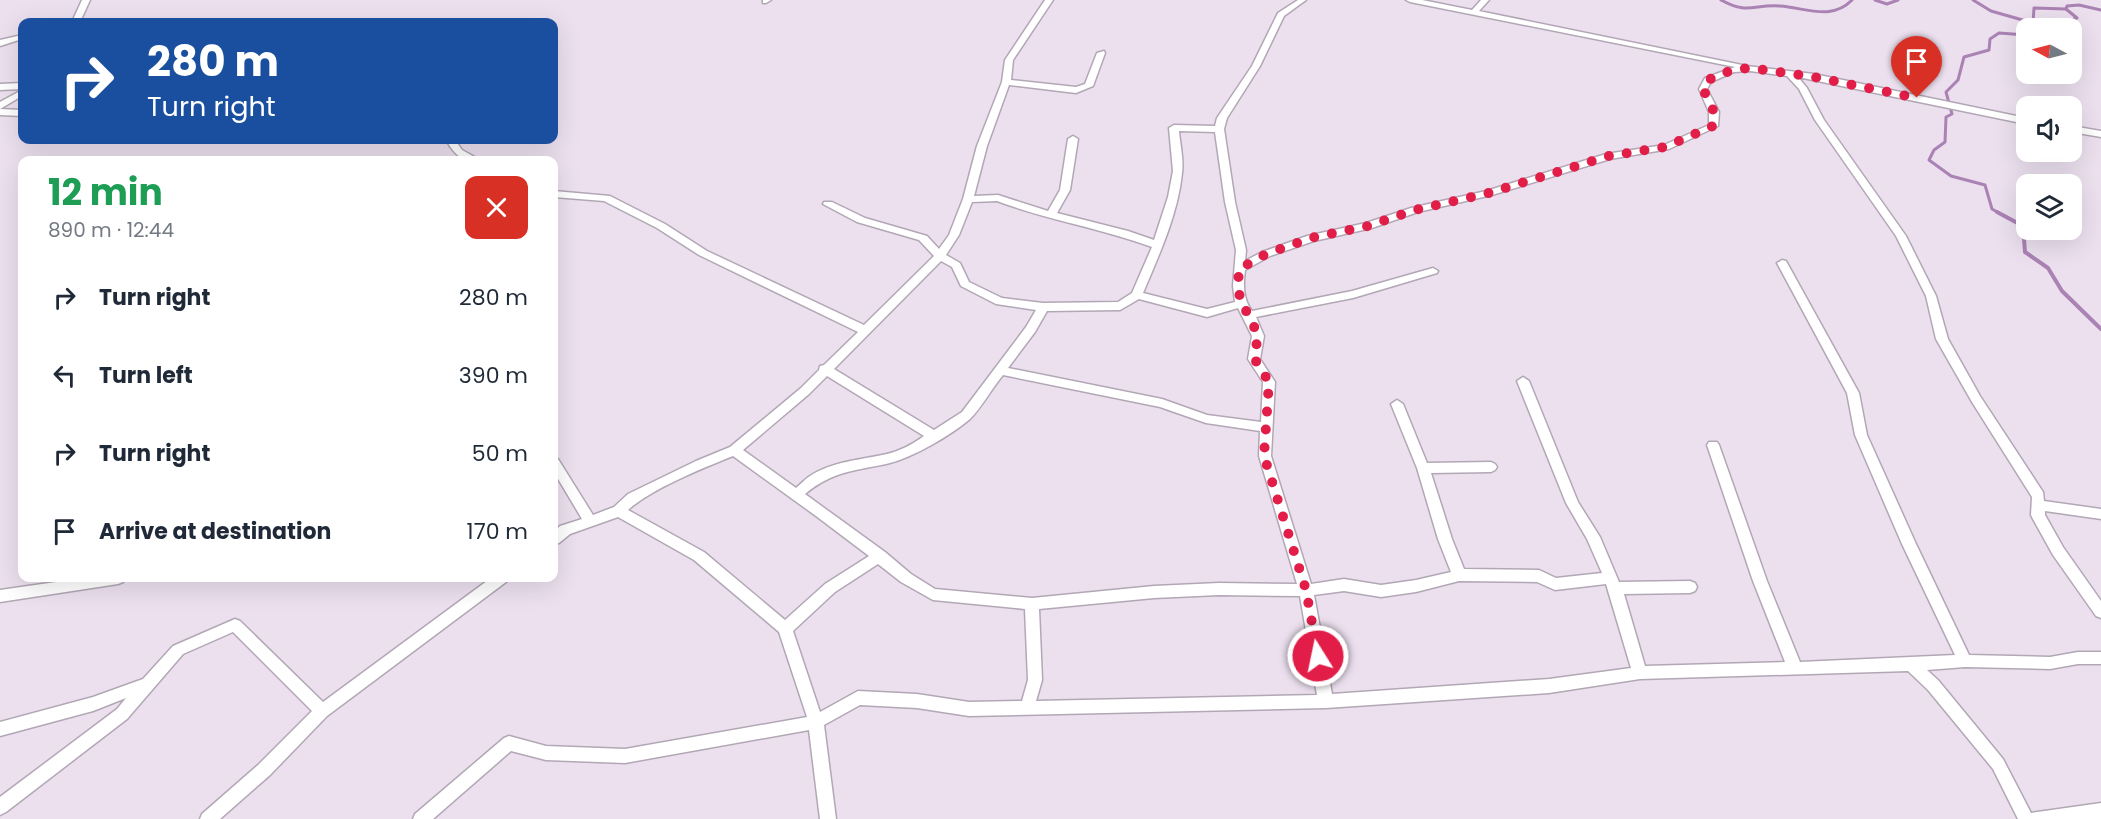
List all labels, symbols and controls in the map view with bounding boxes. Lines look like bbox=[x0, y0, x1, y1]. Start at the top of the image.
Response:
north arrow bbox=[2016, 18, 2082, 84]
map controls bbox=[2016, 18, 2082, 240]
text: 280 m bbox=[147, 32, 279, 91]
pin bbox=[1891, 36, 1942, 98]
icon: right bbox=[48, 42, 126, 120]
icon: arrive bbox=[1900, 45, 1933, 78]
text: Turn right bbox=[147, 88, 276, 125]
button: sound bbox=[2016, 96, 2082, 162]
text: 12 min bbox=[48, 167, 163, 218]
button: layers bbox=[2016, 174, 2082, 240]
button: close bbox=[465, 176, 528, 239]
text: 890 m · 12:44 bbox=[48, 216, 174, 244]
icon: right bbox=[48, 281, 81, 314]
text: Turn right bbox=[99, 282, 210, 313]
text: 280 m bbox=[459, 282, 528, 313]
icon: left bbox=[48, 359, 81, 392]
text: Turn left bbox=[99, 360, 193, 391]
text: 390 m bbox=[459, 360, 528, 391]
icon: right bbox=[48, 437, 81, 470]
text: Turn right bbox=[99, 438, 210, 469]
text: 50 m bbox=[472, 438, 528, 469]
icon: arrive bbox=[48, 515, 81, 548]
text: Arrive at destination bbox=[99, 516, 331, 547]
text: 170 m bbox=[467, 516, 528, 547]
position arrow bbox=[1286, 624, 1350, 688]

